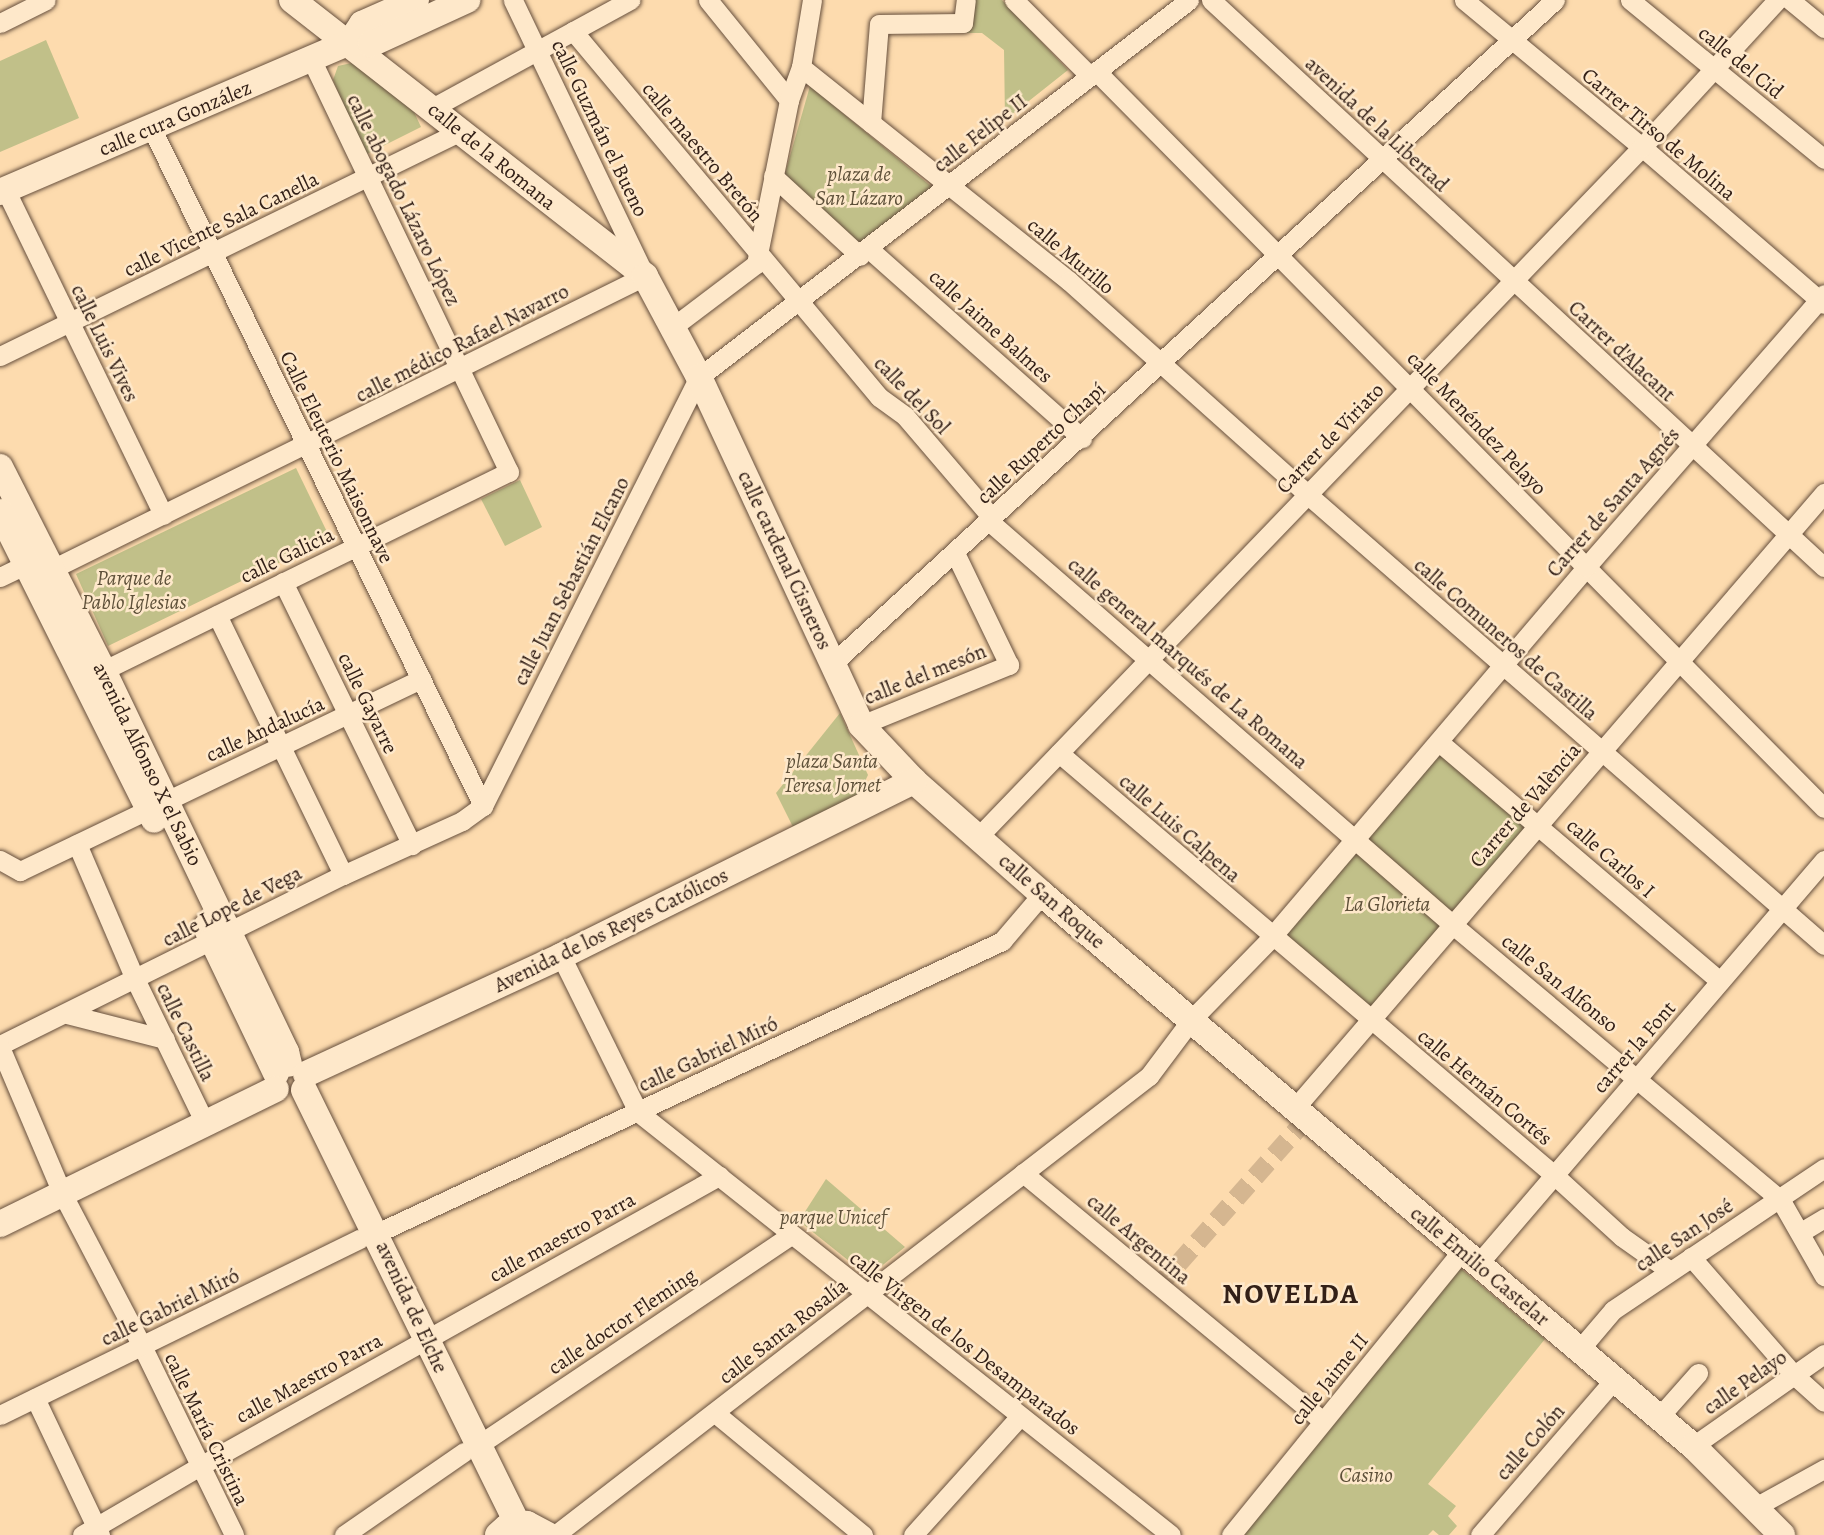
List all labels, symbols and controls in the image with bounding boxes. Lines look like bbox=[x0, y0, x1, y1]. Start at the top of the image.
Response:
street label: calle del Cid bbox=[1693, 20, 1789, 104]
street label: calle Guzmán el Bueno bbox=[546, 35, 654, 221]
street label: avenida de la Libertad bbox=[1300, 51, 1454, 197]
street label: Carrer Tirso de Molina bbox=[1577, 62, 1741, 206]
street label: calle cura González bbox=[95, 74, 255, 162]
street label: calle maestro Bretón bbox=[637, 77, 769, 227]
street label: calle Felipe II bbox=[928, 88, 1032, 178]
street label: calle abogado Lázaro López bbox=[342, 90, 466, 310]
street label: calle de la Romana bbox=[423, 97, 561, 215]
park label: plaza de San Lázaro bbox=[815, 161, 903, 211]
street label: calle Vicente Sala Canella bbox=[119, 166, 323, 282]
street label: calle Murillo bbox=[1022, 212, 1120, 300]
street label: calle Jaime Balmes bbox=[924, 264, 1058, 388]
street label: calle médico Rafael Navarro bbox=[351, 278, 573, 408]
street label: calle Luis Vives bbox=[66, 280, 144, 406]
street label: Carrer d'Alacant bbox=[1563, 295, 1681, 407]
street label: calle Menéndez Pelayo bbox=[1402, 346, 1552, 500]
street label: Calle Eleuterio Maisonnave bbox=[275, 347, 399, 567]
street label: calle del Sol bbox=[869, 351, 955, 439]
street label: calle Ruperto Chapí bbox=[971, 377, 1111, 509]
street label: Carrer de Viriato bbox=[1271, 377, 1389, 499]
street label: Carrer de Santa Agnés bbox=[1541, 422, 1685, 582]
street label: calle cardenal Cisneros bbox=[732, 466, 838, 654]
street label: calle Juan Sebastián Elcano bbox=[507, 473, 635, 689]
street label: calle Galicia bbox=[236, 521, 338, 589]
street label: calle general marqués de La Romana bbox=[1063, 552, 1313, 774]
street label: calle Comuneros de Castilla bbox=[1409, 552, 1603, 726]
park label: Parque de Pablo Iglesias bbox=[81, 565, 187, 615]
street label: calle del mesón bbox=[860, 638, 990, 710]
street label: calle Gayarre bbox=[333, 648, 403, 758]
street label: avenida Alfonso X el Sabio bbox=[88, 658, 208, 870]
street label: calle Andalucía bbox=[202, 691, 328, 767]
street label: Carrer de València bbox=[1464, 738, 1586, 872]
park label: plaza Santa Teresa Jornet bbox=[783, 748, 881, 798]
street label: calle Luis Calpena bbox=[1114, 768, 1246, 888]
street label: calle Carlos I bbox=[1562, 813, 1660, 903]
street label: calle San Roque bbox=[994, 848, 1110, 954]
street label: calle Lope de Vega bbox=[158, 860, 306, 952]
street label: Avenida de los Reyes Católicos bbox=[490, 862, 732, 998]
park label: La Glorieta bbox=[1344, 891, 1430, 917]
street label: calle San Alfonso bbox=[1497, 928, 1623, 1038]
street label: calle Castilla bbox=[151, 979, 221, 1085]
street label: carrer la Font bbox=[1587, 996, 1681, 1098]
street label: calle Gabriel Miró bbox=[634, 1011, 782, 1097]
street label: calle Hernán Cortés bbox=[1413, 1023, 1557, 1151]
street label: calle maestro Parra bbox=[484, 1186, 640, 1288]
street label: calle Argentina bbox=[1082, 1188, 1196, 1290]
street label: calle San José bbox=[1630, 1193, 1738, 1277]
street label: calle Emilio Castelar bbox=[1405, 1200, 1555, 1332]
park label: parque Unicef bbox=[780, 1204, 886, 1230]
street label: avenida de Elche bbox=[370, 1237, 454, 1377]
street label: calle Virgen de los Desamparados bbox=[845, 1245, 1085, 1441]
street label: calle doctor Fleming bbox=[543, 1262, 701, 1380]
street label: calle Gabriel Miró bbox=[97, 1263, 243, 1351]
street label: calle Santa Rosalía bbox=[713, 1273, 853, 1389]
district label: NOVELDA bbox=[1223, 1277, 1359, 1311]
street label: calle Maestro Parra bbox=[231, 1327, 387, 1429]
street label: calle Jaime II bbox=[1284, 1328, 1374, 1430]
street label: calle Pelayo bbox=[1698, 1344, 1792, 1420]
street label: calle María Cristina bbox=[159, 1348, 255, 1510]
street label: calle Colón bbox=[1490, 1399, 1570, 1485]
park label: Casino bbox=[1339, 1462, 1393, 1488]

